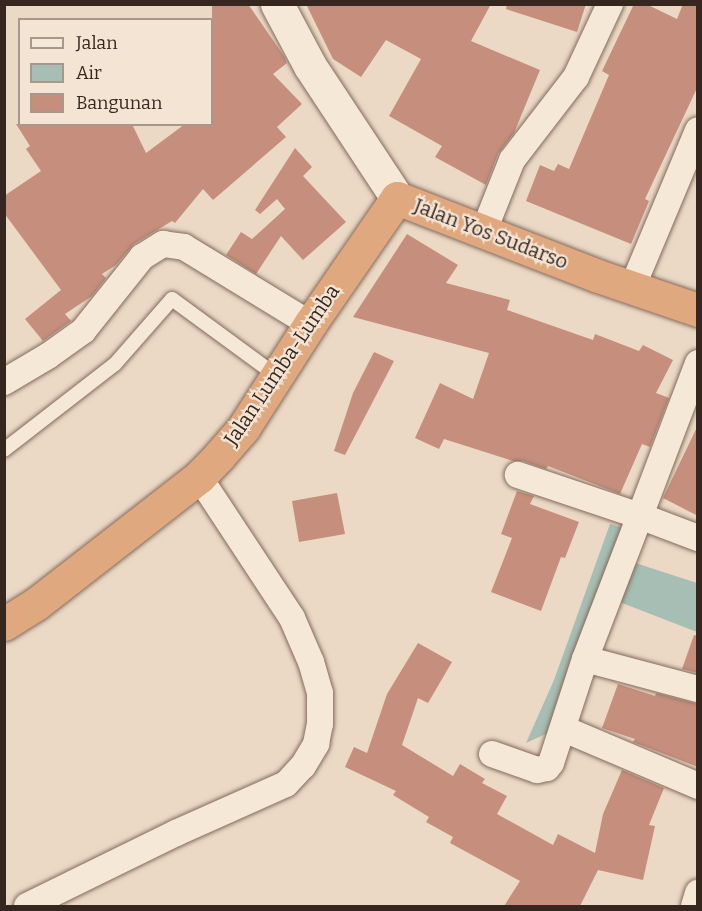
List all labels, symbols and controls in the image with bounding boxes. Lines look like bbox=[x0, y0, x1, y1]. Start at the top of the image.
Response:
legend bbox=[18, 18, 213, 126]
text: Jalan bbox=[76, 32, 118, 54]
text: Air bbox=[76, 62, 102, 84]
text: Bangunan bbox=[76, 92, 162, 114]
street label: Jalan Yos Sudarso bbox=[411, 194, 571, 274]
street label: Jalan Lumba-Lumba bbox=[219, 280, 345, 450]

